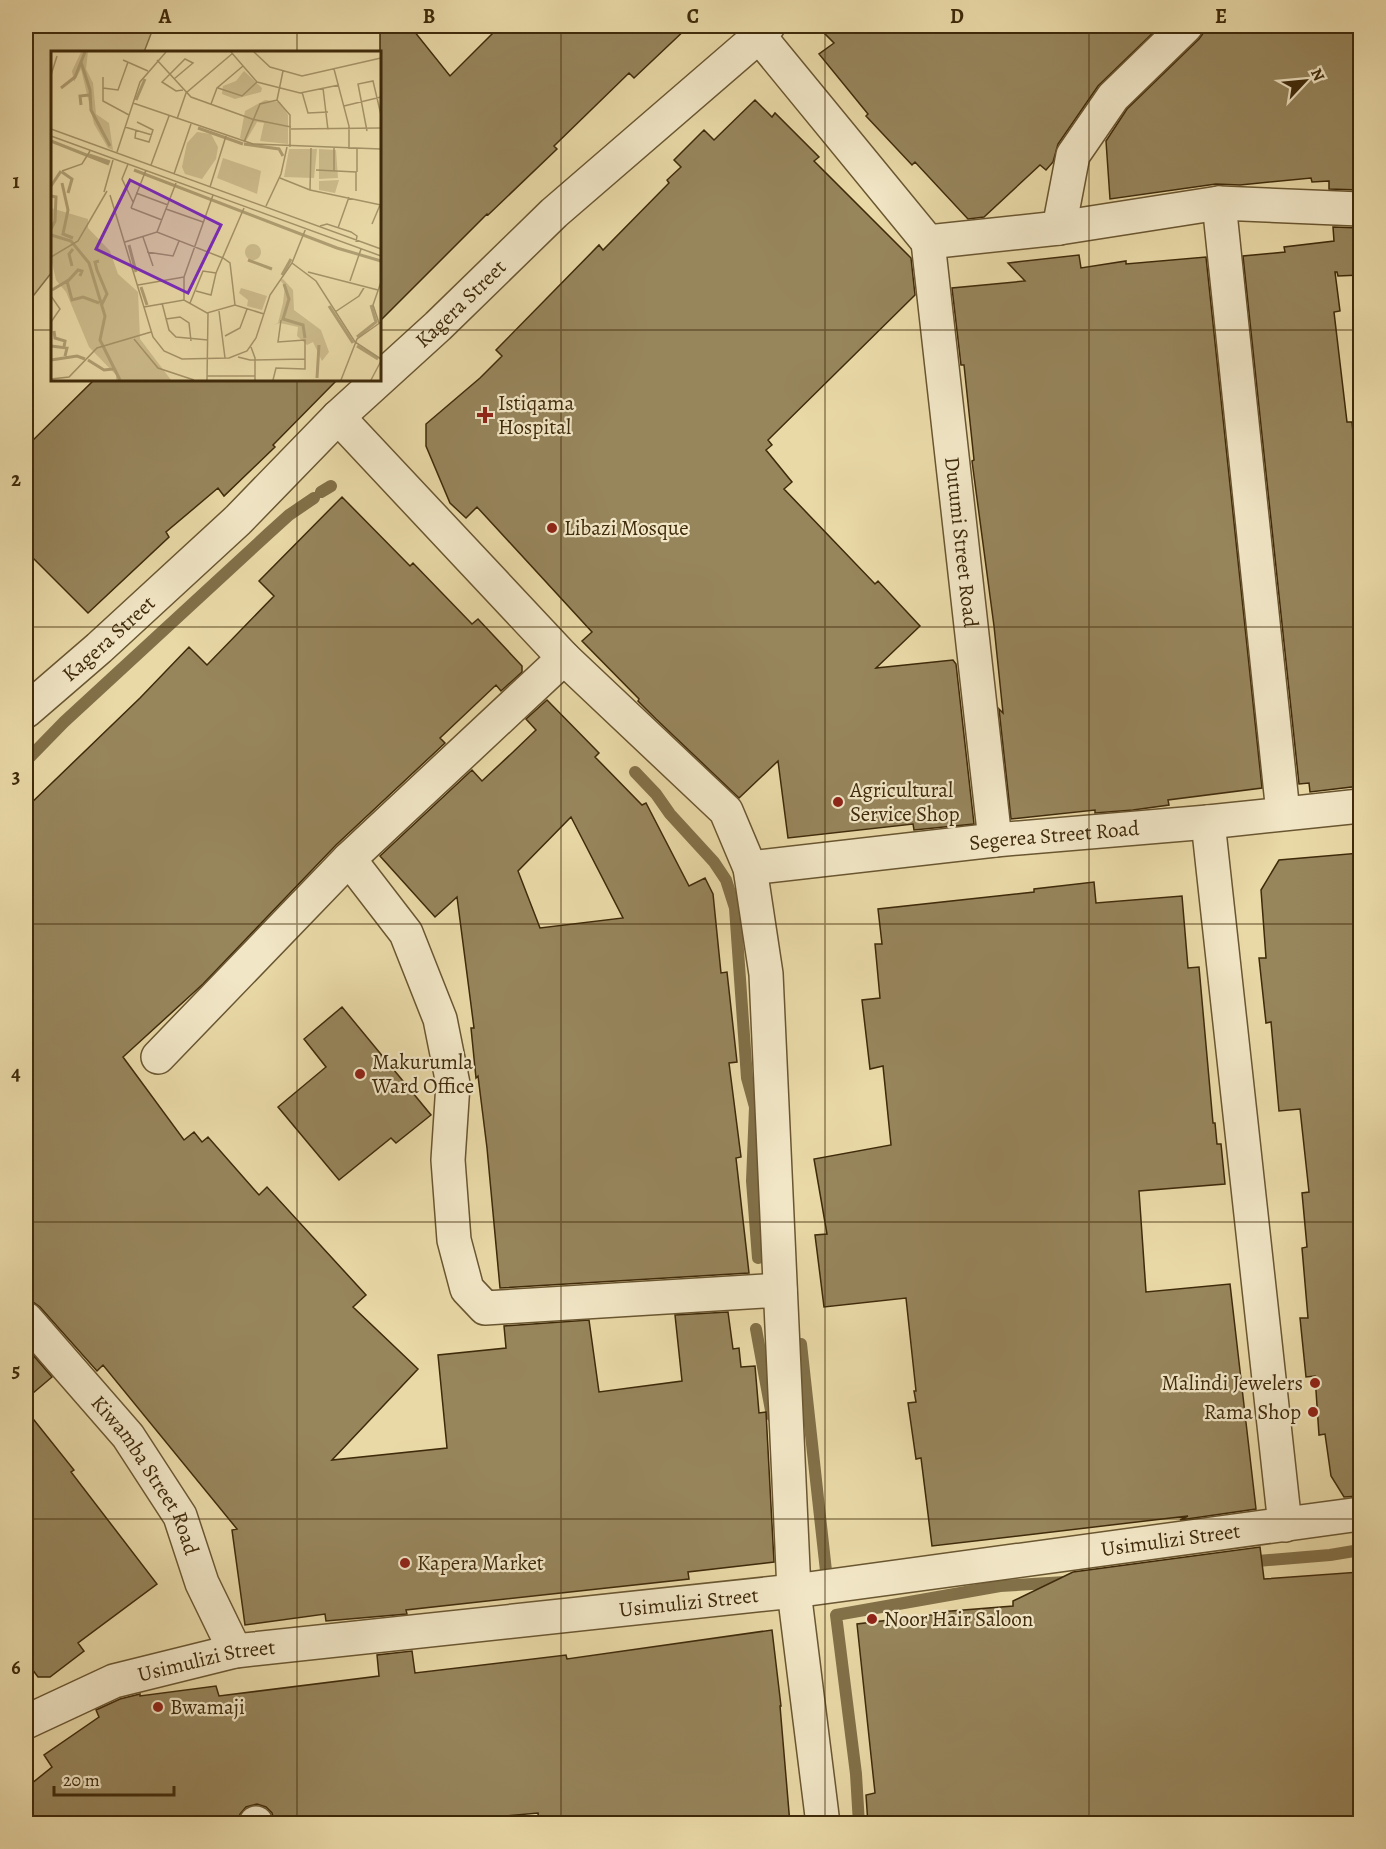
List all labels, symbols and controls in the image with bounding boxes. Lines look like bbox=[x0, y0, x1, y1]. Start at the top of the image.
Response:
text: A bbox=[158, 3, 172, 30]
text: B bbox=[423, 3, 435, 30]
text: C bbox=[687, 3, 699, 30]
text: D bbox=[950, 3, 964, 30]
text: E bbox=[1215, 3, 1227, 30]
inset map bbox=[51, 51, 381, 381]
north arrow bbox=[1275, 51, 1335, 111]
text: N bbox=[1305, 65, 1330, 85]
text: 1 bbox=[12, 168, 20, 195]
street label: Kagera Street bbox=[409, 253, 512, 354]
place label: Istiqama Hospital bbox=[498, 389, 575, 441]
marker: Istiqama Hospital bbox=[476, 406, 494, 424]
street label: Dutumi Street Road bbox=[938, 455, 985, 630]
text: 2 bbox=[11, 466, 21, 493]
place label: Libazi Mosque bbox=[564, 514, 689, 542]
marker: Libazi Mosque bbox=[545, 521, 559, 535]
street label: Kagera Street bbox=[56, 589, 161, 688]
text: 3 bbox=[12, 763, 20, 790]
place label: Agricultural Service Shop bbox=[849, 776, 960, 828]
marker: Agricultural Service Shop bbox=[831, 795, 845, 809]
street label: Segerea Street Road bbox=[968, 814, 1141, 857]
place label: Makurumla Ward Office bbox=[371, 1048, 474, 1100]
text: 4 bbox=[11, 1060, 21, 1087]
marker: Makurumla Ward Office bbox=[353, 1067, 367, 1081]
text: 5 bbox=[12, 1357, 20, 1384]
place label: Malindi Jewelers bbox=[1161, 1369, 1303, 1397]
marker: Malindi Jewelers bbox=[1308, 1376, 1322, 1390]
street label: Kiwamba Street Road bbox=[85, 1389, 206, 1559]
place label: Rama Shop bbox=[1204, 1398, 1301, 1426]
marker: Rama Shop bbox=[1306, 1405, 1320, 1419]
street label: Usimulizi Street bbox=[1099, 1516, 1242, 1563]
place label: Kapera Market bbox=[417, 1549, 544, 1577]
marker: Kapera Market bbox=[398, 1556, 412, 1570]
street label: Usimulizi Street bbox=[617, 1581, 760, 1624]
place label: Noor Hair Saloon bbox=[884, 1605, 1033, 1633]
marker: Noor Hair Saloon bbox=[865, 1612, 879, 1626]
street label: Usimulizi Street bbox=[135, 1633, 277, 1689]
text: 6 bbox=[11, 1654, 21, 1681]
place label: Bwamaji bbox=[170, 1693, 245, 1721]
marker: Bwamaji bbox=[151, 1700, 165, 1714]
scale bar bbox=[54, 1759, 174, 1797]
text: 20 m bbox=[63, 1768, 100, 1792]

